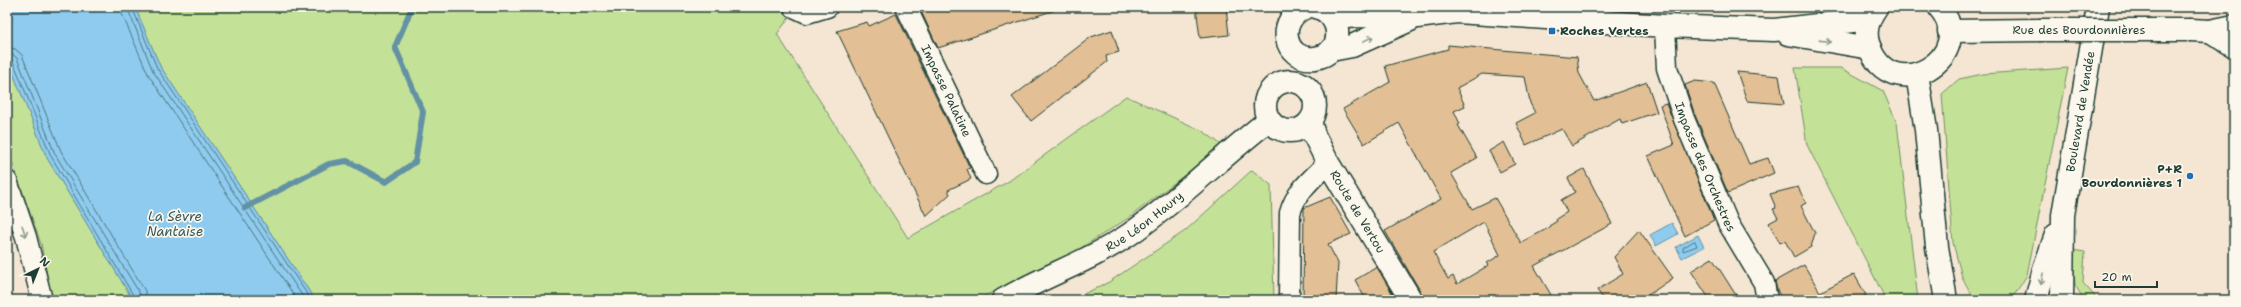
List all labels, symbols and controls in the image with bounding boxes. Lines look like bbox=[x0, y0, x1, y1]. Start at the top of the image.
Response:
street label: Rue des Bourdonnières bbox=[2013, 22, 2145, 38]
place label: Roches Vertes bbox=[1560, 23, 1649, 39]
marker: Roches Vertes bbox=[1547, 26, 1557, 36]
one-way arrow bbox=[1362, 35, 1374, 42]
one-way arrow bbox=[1818, 37, 1831, 45]
street label: Impasse Palatine bbox=[917, 42, 975, 140]
street label: Boulevard de Vendée bbox=[2062, 50, 2099, 173]
street label: Impasse des Orchestres bbox=[1671, 100, 1739, 235]
place label: P+R Bourdonnières 1 bbox=[2082, 161, 2182, 191]
street label: Route de Vertou bbox=[1326, 167, 1389, 256]
marker: P+R Bourdonnières 1 bbox=[2185, 171, 2195, 181]
street label: Rue Léon Haury bbox=[1103, 188, 1187, 255]
water label: La Sèvre Nantaise bbox=[147, 208, 203, 240]
one-way arrow bbox=[21, 225, 28, 238]
north arrow bbox=[18, 249, 58, 289]
text: N bbox=[36, 254, 53, 271]
scale bar bbox=[2095, 263, 2157, 289]
text: 20 m bbox=[2101, 269, 2132, 285]
one-way arrow bbox=[2038, 272, 2046, 285]

